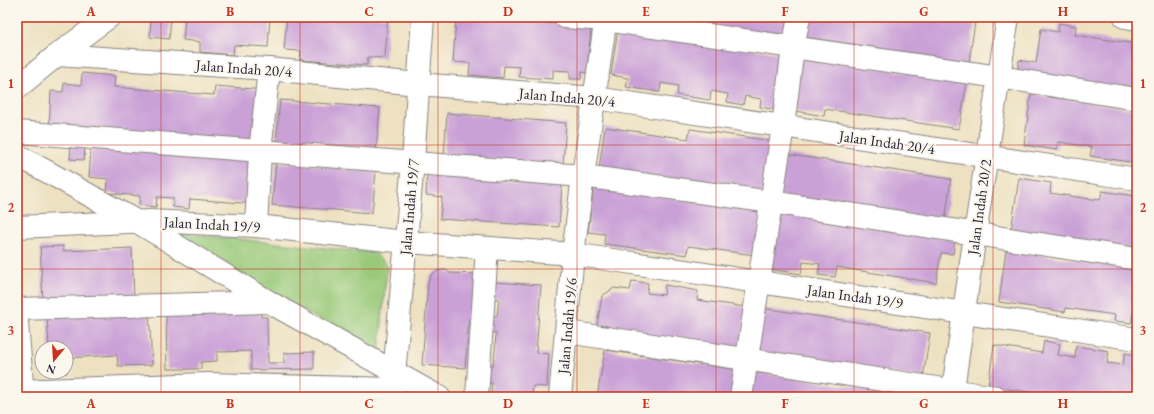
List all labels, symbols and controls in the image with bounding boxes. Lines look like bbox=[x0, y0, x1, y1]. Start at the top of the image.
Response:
text: A bbox=[85, 3, 96, 20]
text: B bbox=[226, 3, 234, 20]
text: C bbox=[364, 3, 374, 20]
text: D bbox=[503, 3, 513, 20]
text: E bbox=[642, 3, 650, 20]
text: F bbox=[781, 3, 789, 20]
text: G bbox=[919, 3, 929, 20]
text: H bbox=[1058, 3, 1069, 20]
street label: Jalan Indah 20/4 bbox=[193, 55, 294, 81]
text: 1 bbox=[8, 75, 15, 92]
text: 1 bbox=[1140, 75, 1147, 92]
street label: Jalan Indah 20/4 bbox=[516, 83, 617, 111]
street label: Jalan Indah 20/4 bbox=[836, 126, 937, 158]
street label: Jalan Indah 19/7 bbox=[395, 157, 423, 258]
street label: Jalan Indah 20/2 bbox=[963, 157, 995, 258]
text: 2 bbox=[8, 199, 15, 216]
text: 2 bbox=[1140, 199, 1147, 216]
street label: Jalan Indah 19/9 bbox=[161, 212, 261, 236]
street label: Jalan Indah 19/6 bbox=[553, 277, 581, 377]
street label: Jalan Indah 19/9 bbox=[804, 280, 904, 312]
text: 3 bbox=[8, 322, 15, 339]
text: 3 bbox=[1140, 322, 1147, 339]
north arrow bbox=[34, 340, 74, 380]
text: N bbox=[44, 361, 57, 378]
text: A bbox=[85, 395, 96, 412]
text: B bbox=[226, 395, 234, 412]
text: C bbox=[364, 395, 374, 412]
text: D bbox=[503, 395, 513, 412]
text: E bbox=[642, 395, 650, 412]
text: F bbox=[781, 395, 789, 412]
text: G bbox=[919, 395, 929, 412]
text: H bbox=[1058, 395, 1069, 412]

